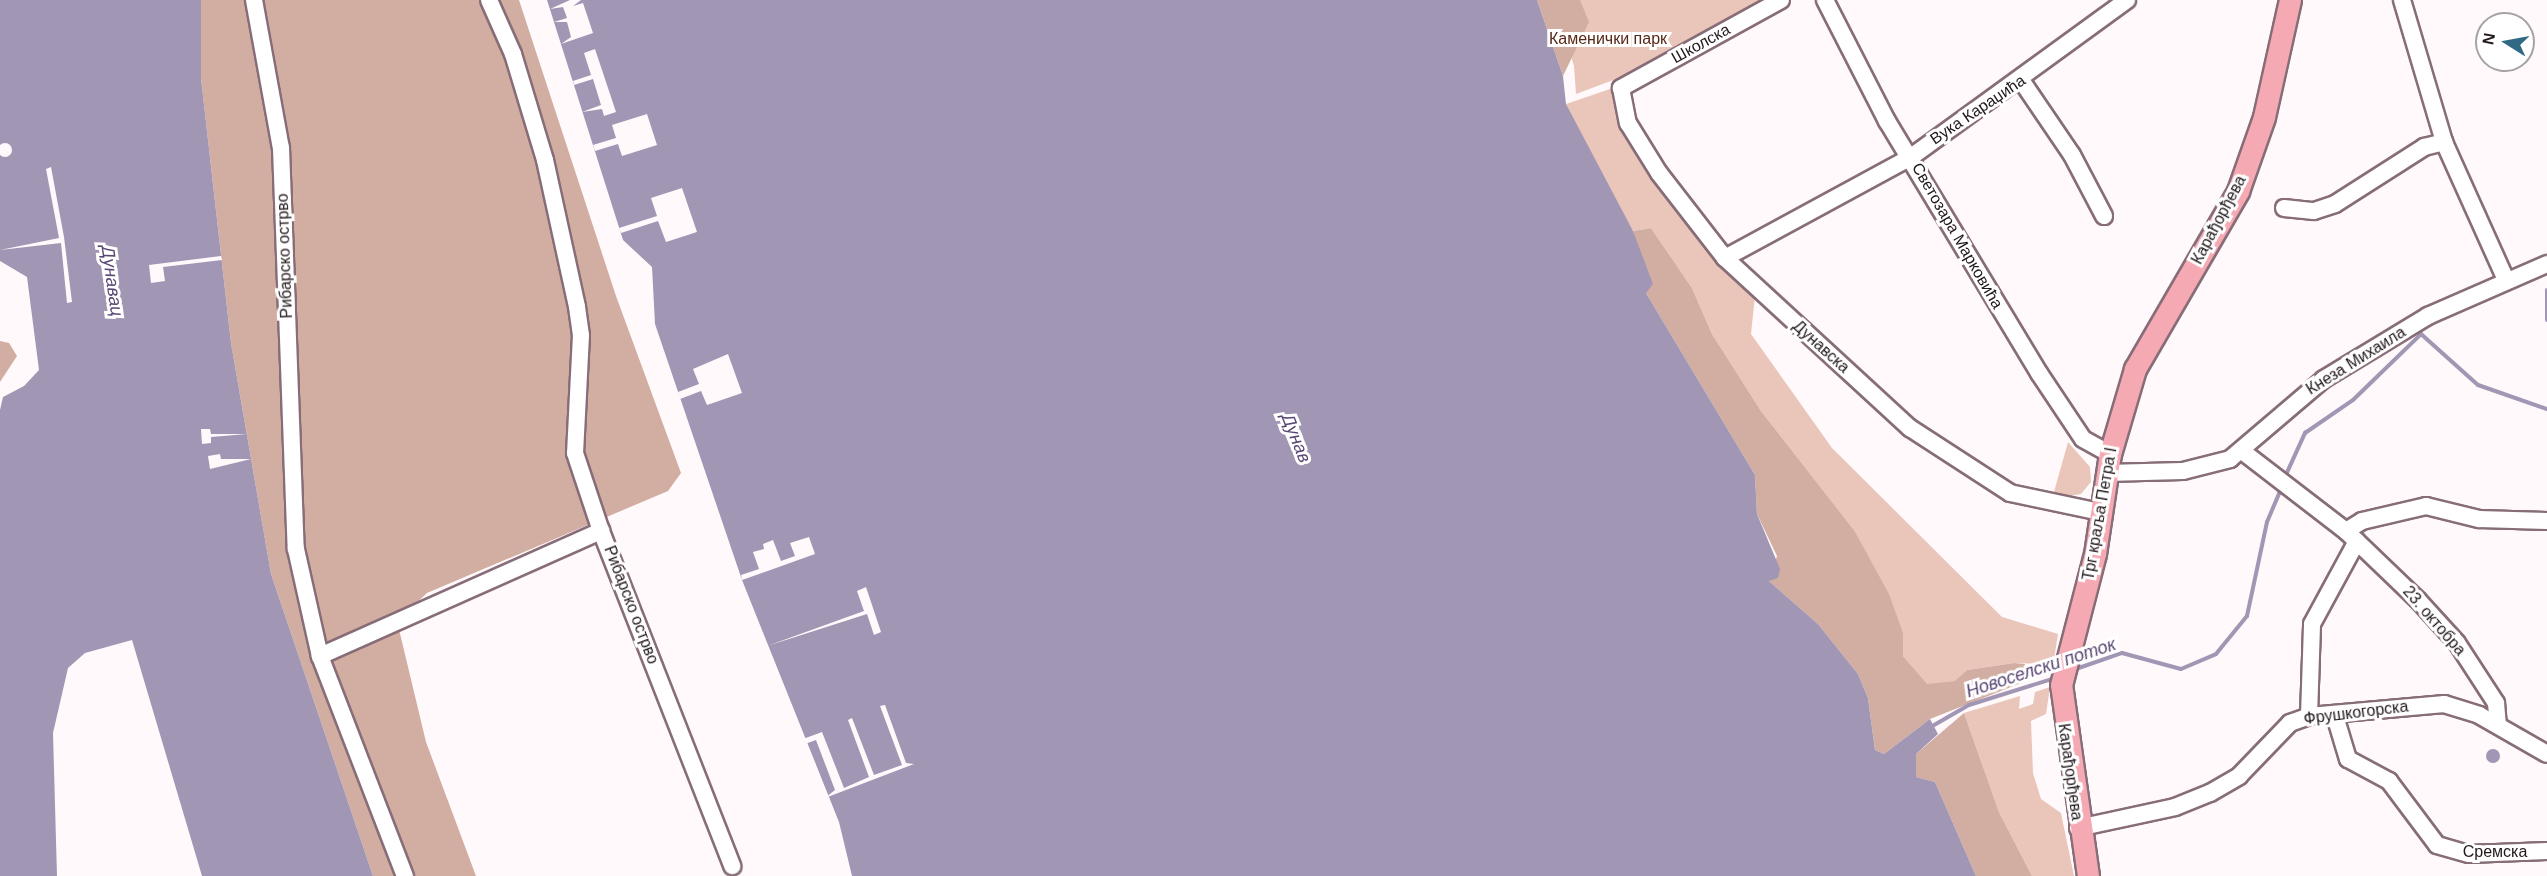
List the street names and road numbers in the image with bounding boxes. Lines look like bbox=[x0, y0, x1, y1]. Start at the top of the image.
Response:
street label: Школска bbox=[1668, 20, 1734, 68]
street label: Вука Караџића bbox=[1927, 71, 2029, 149]
street label: Светозара Марковића bbox=[1907, 160, 2007, 312]
street label: Карађорђева bbox=[2188, 172, 2250, 268]
street label: Рибарско острво bbox=[273, 193, 297, 319]
street label: Дунавска bbox=[1789, 317, 1853, 377]
street label: Кнеза Михаила bbox=[2303, 323, 2409, 399]
street label: Трг краља Петра I bbox=[2079, 446, 2121, 582]
street label: Рибарско острво bbox=[600, 543, 662, 667]
street label: 23. октобра bbox=[2399, 582, 2469, 660]
street label: Фрушкогорска bbox=[2303, 697, 2409, 729]
street label: Карађорђева bbox=[2054, 722, 2086, 822]
street label: Сремска bbox=[2463, 842, 2527, 862]

